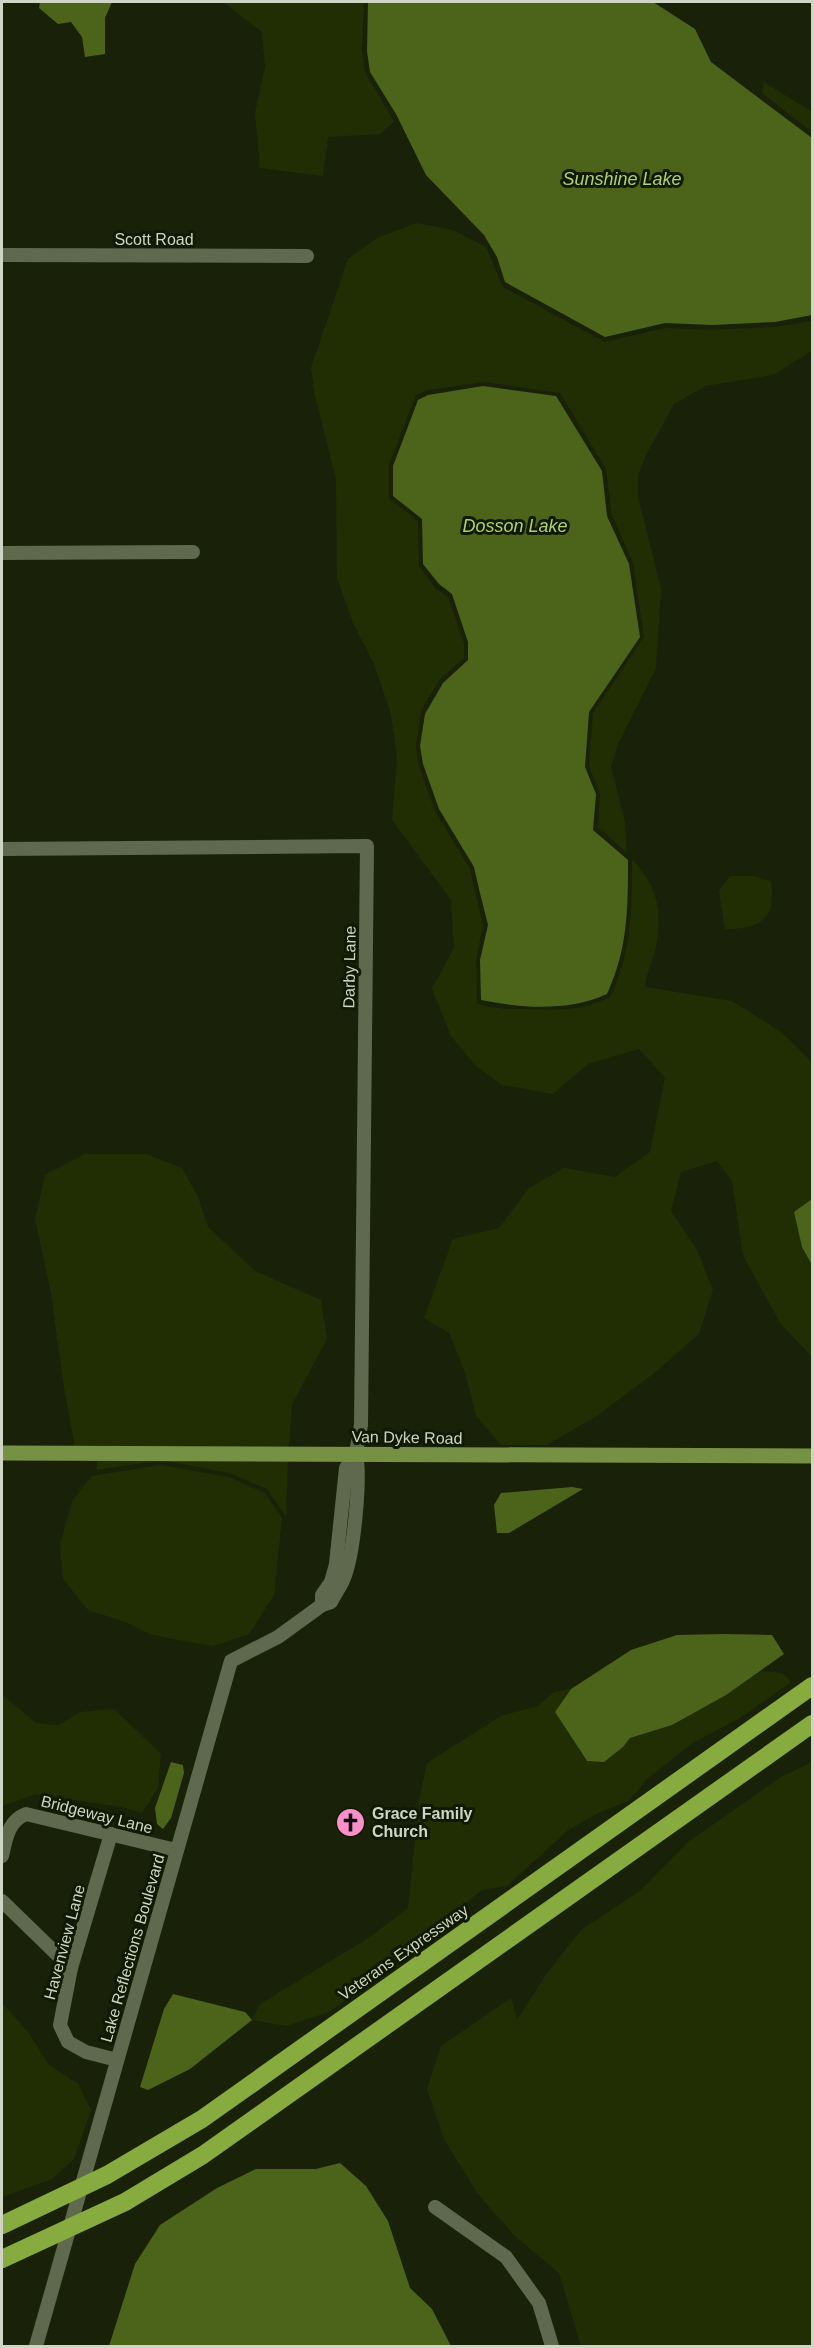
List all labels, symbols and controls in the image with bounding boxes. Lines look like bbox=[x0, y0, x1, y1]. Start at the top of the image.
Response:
water label: Sunshine Lake bbox=[562, 169, 682, 189]
street label: Scott Road bbox=[114, 231, 194, 248]
water label: Dosson Lake bbox=[462, 516, 568, 536]
street label: Darby Lane bbox=[340, 925, 359, 1009]
street label: Van Dyke Road bbox=[351, 1428, 463, 1447]
street label: Bridgeway Lane bbox=[39, 1792, 155, 1837]
place label: Grace Family Church bbox=[372, 1805, 473, 1840]
church icon: Grace Family Church bbox=[335, 1806, 367, 1838]
street label: Lake Reflections Boulevard bbox=[97, 1852, 167, 2044]
street label: Havenview Lane bbox=[41, 1883, 88, 2001]
street label: Veterans Expressway bbox=[335, 1901, 471, 2003]

